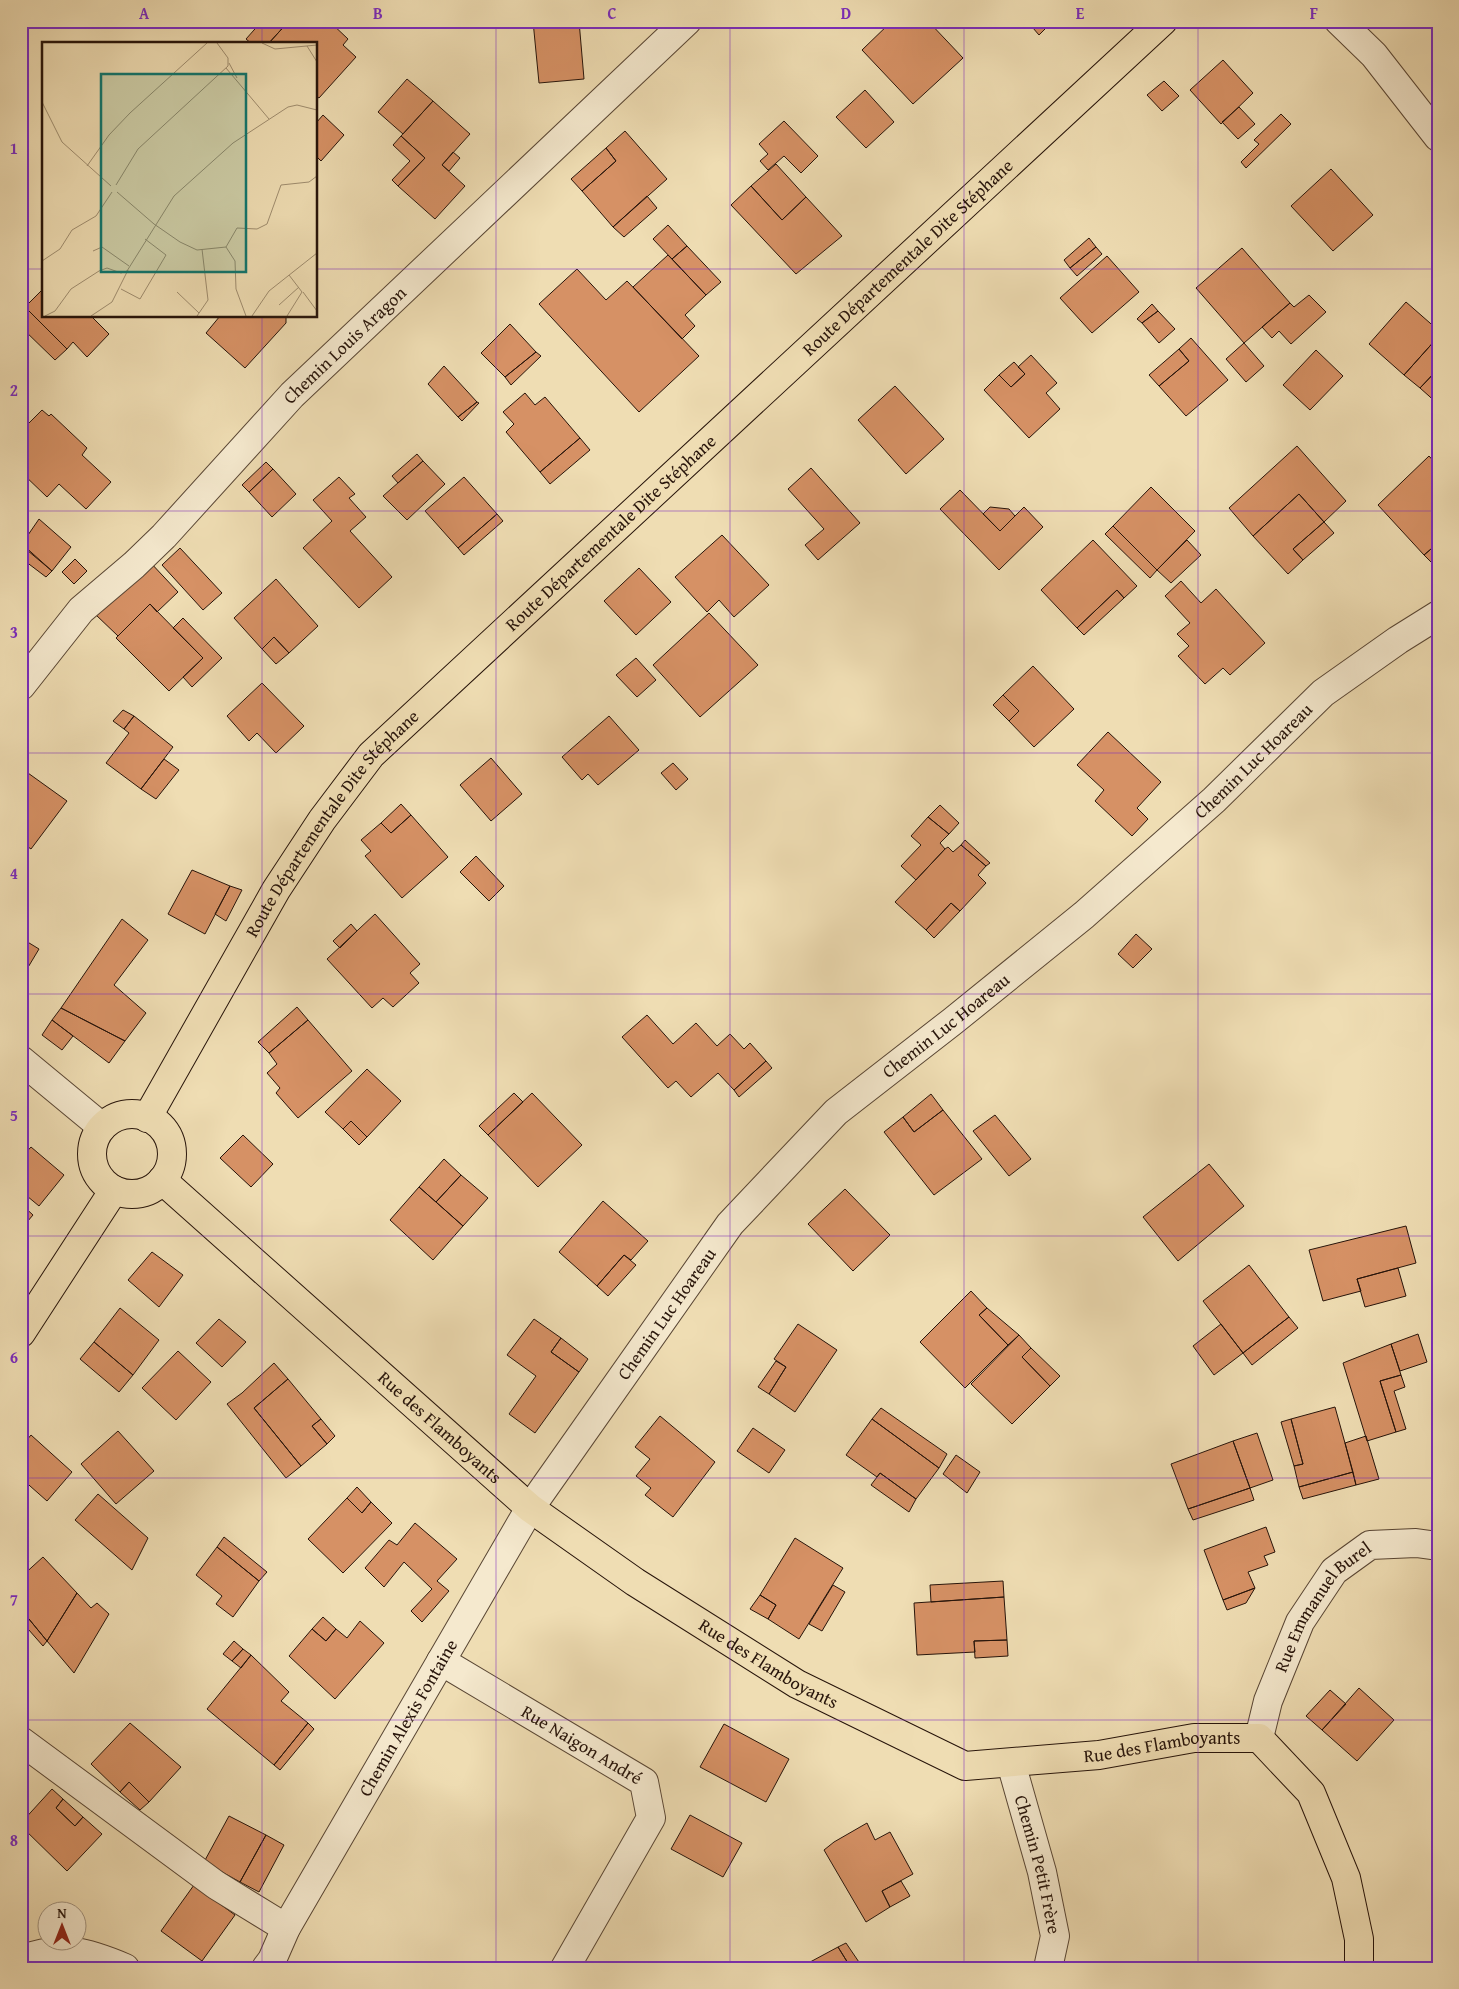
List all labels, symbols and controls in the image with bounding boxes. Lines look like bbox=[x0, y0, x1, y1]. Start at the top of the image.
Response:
text: A bbox=[139, 1, 150, 25]
text: B bbox=[373, 1, 383, 25]
text: C bbox=[607, 1, 617, 25]
text: D bbox=[841, 1, 851, 25]
text: E bbox=[1076, 1, 1085, 25]
text: F bbox=[1310, 1, 1318, 25]
inset map bbox=[42, 42, 318, 318]
text: 1 bbox=[10, 136, 18, 160]
street label: Route Départementale Dite Stéphane bbox=[796, 152, 1019, 362]
street label: Chemin Louis Aragon bbox=[276, 280, 412, 410]
text: 2 bbox=[10, 378, 18, 402]
street label: Route Départementale Dite Stéphane bbox=[499, 428, 722, 637]
text: 3 bbox=[10, 620, 18, 644]
street label: Chemin Luc Hoareau bbox=[1188, 696, 1319, 825]
street label: Route Départementale Dite Stéphane bbox=[238, 703, 425, 942]
text: 4 bbox=[10, 861, 18, 885]
street label: Chemin Luc Hoareau bbox=[876, 966, 1016, 1084]
text: 5 bbox=[10, 1103, 18, 1127]
street label: Chemin Luc Hoareau bbox=[610, 1242, 722, 1385]
text: 6 bbox=[10, 1345, 18, 1369]
street label: Rue des Flamboyants bbox=[372, 1364, 508, 1490]
street label: Rue Emmanuel Burel bbox=[1267, 1534, 1377, 1676]
text: 7 bbox=[10, 1587, 18, 1611]
street label: Rue des Flamboyants bbox=[694, 1611, 843, 1715]
street label: Chemin Alexis Fontaine bbox=[351, 1634, 464, 1801]
street label: Rue Naigon André bbox=[517, 1698, 648, 1791]
street label: Rue des Flamboyants bbox=[1083, 1724, 1240, 1769]
street label: Chemin Petit Frère bbox=[1008, 1792, 1068, 1936]
text: 8 bbox=[10, 1828, 18, 1852]
north arrow bbox=[38, 1902, 88, 1952]
text: N bbox=[57, 1903, 67, 1923]

